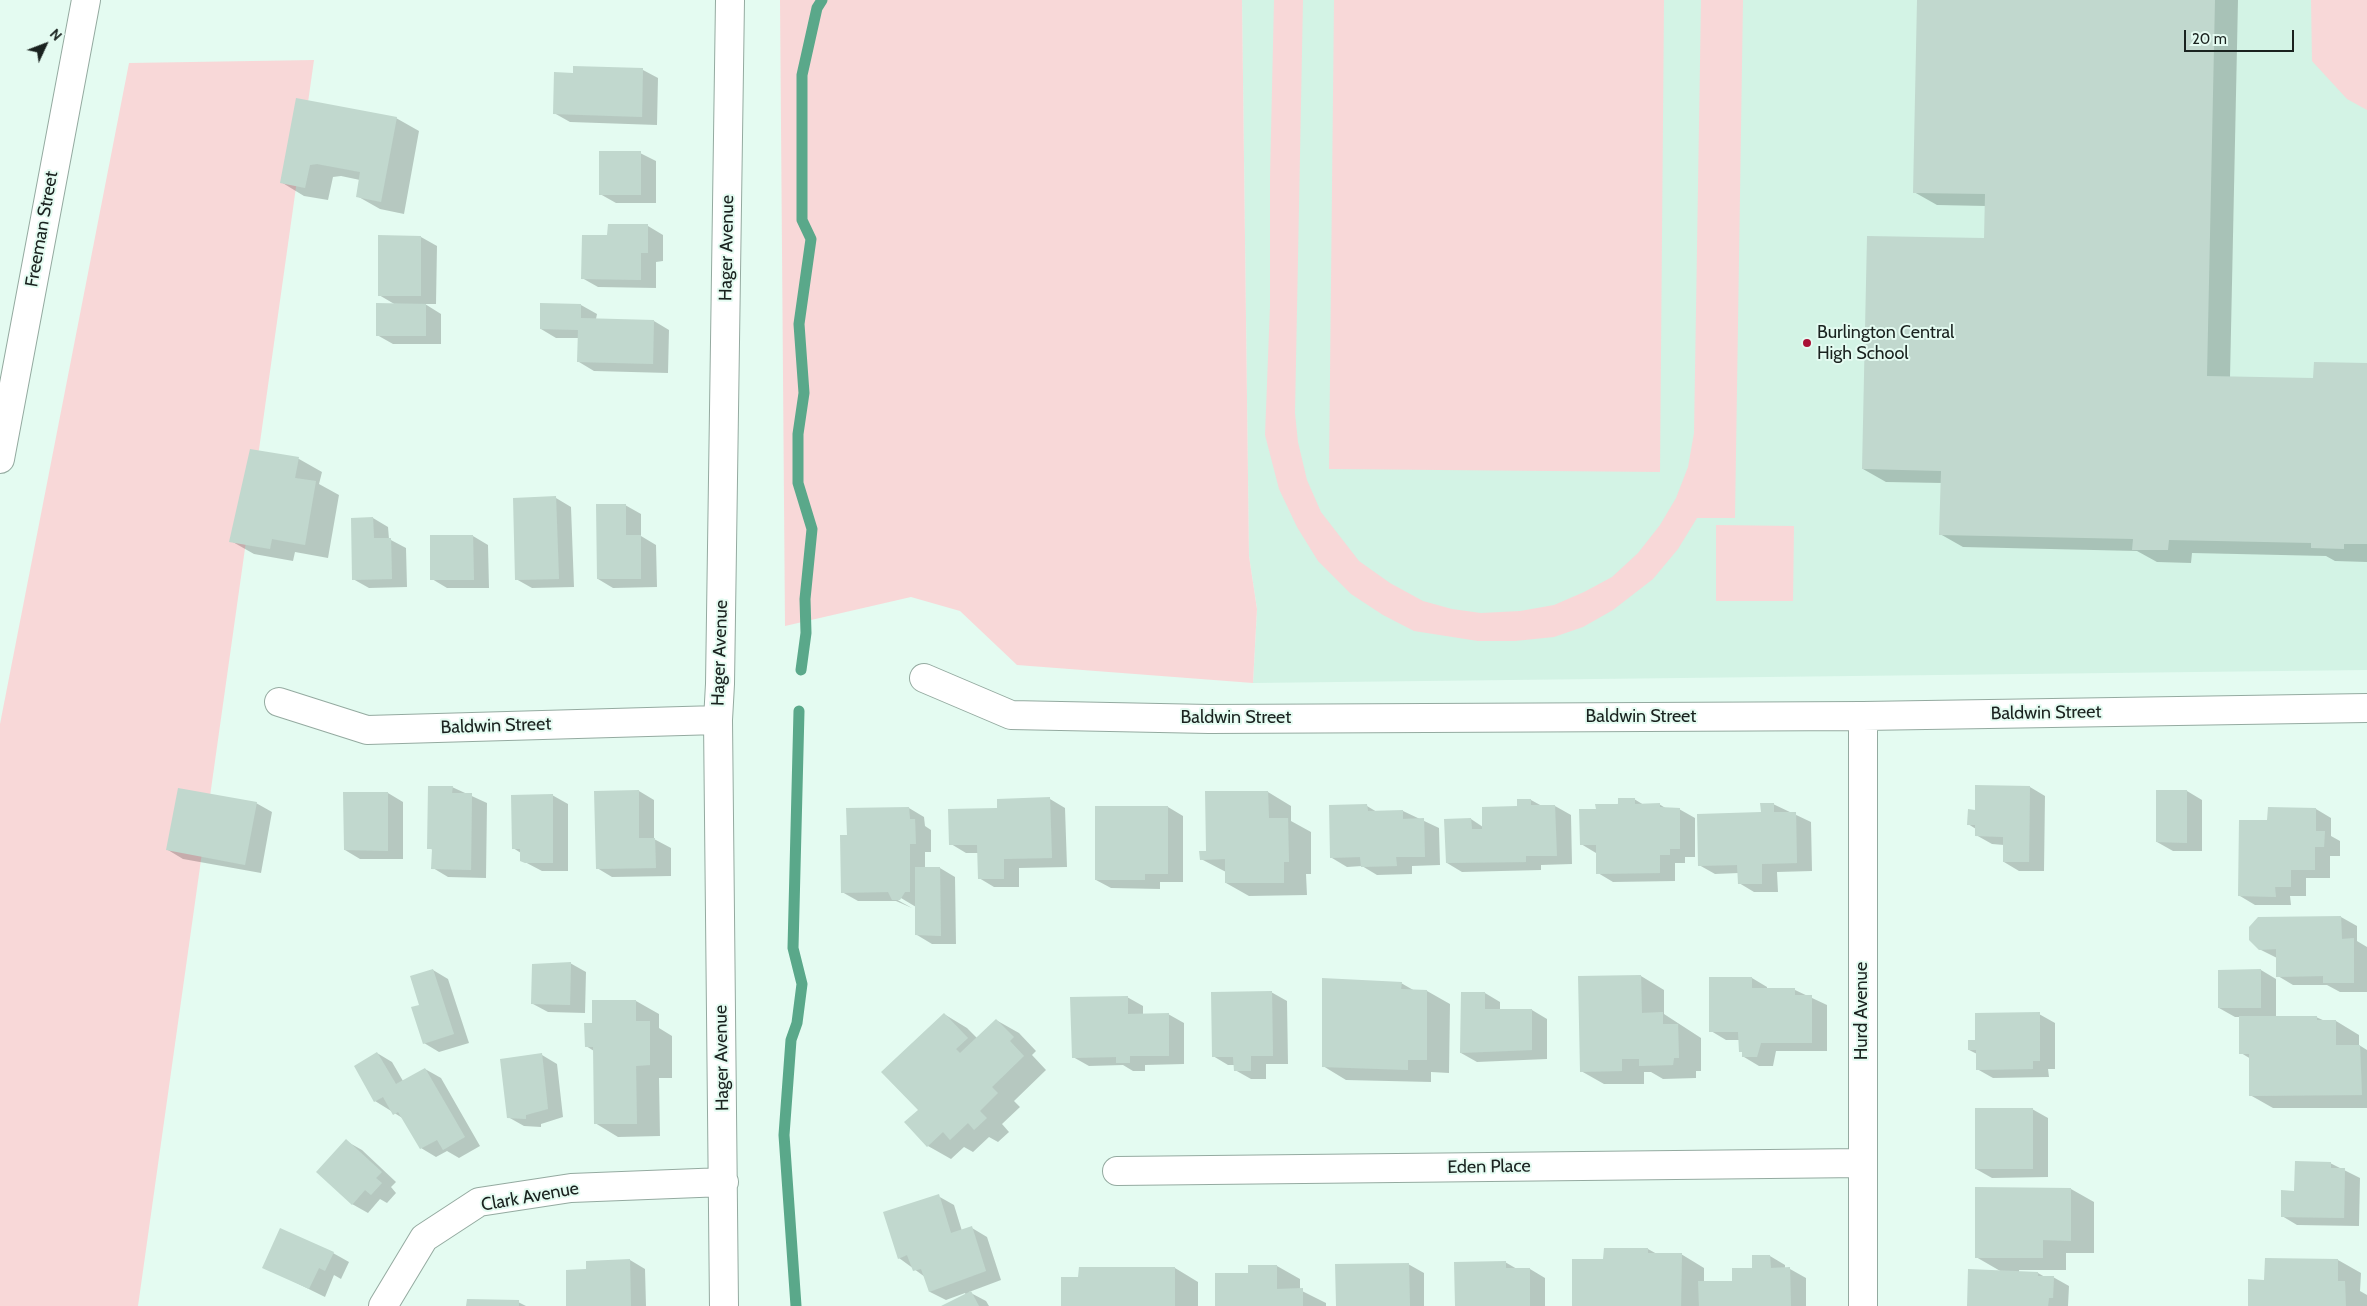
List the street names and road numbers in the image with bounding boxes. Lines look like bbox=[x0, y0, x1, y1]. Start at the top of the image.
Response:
street label: Freeman Street bbox=[21, 169, 63, 289]
street label: Hager Avenue bbox=[715, 195, 739, 301]
street label: Hager Avenue bbox=[707, 600, 733, 706]
street label: Baldwin Street bbox=[1990, 701, 2102, 725]
street label: Baldwin Street bbox=[1586, 706, 1696, 728]
street label: Baldwin Street bbox=[1181, 707, 1291, 729]
street label: Baldwin Street bbox=[440, 713, 552, 739]
street label: Hurd Avenue bbox=[1851, 962, 1873, 1060]
street label: Hager Avenue bbox=[710, 1005, 734, 1111]
street label: Eden Place bbox=[1447, 1155, 1531, 1179]
street label: Clark Avenue bbox=[479, 1178, 581, 1216]

